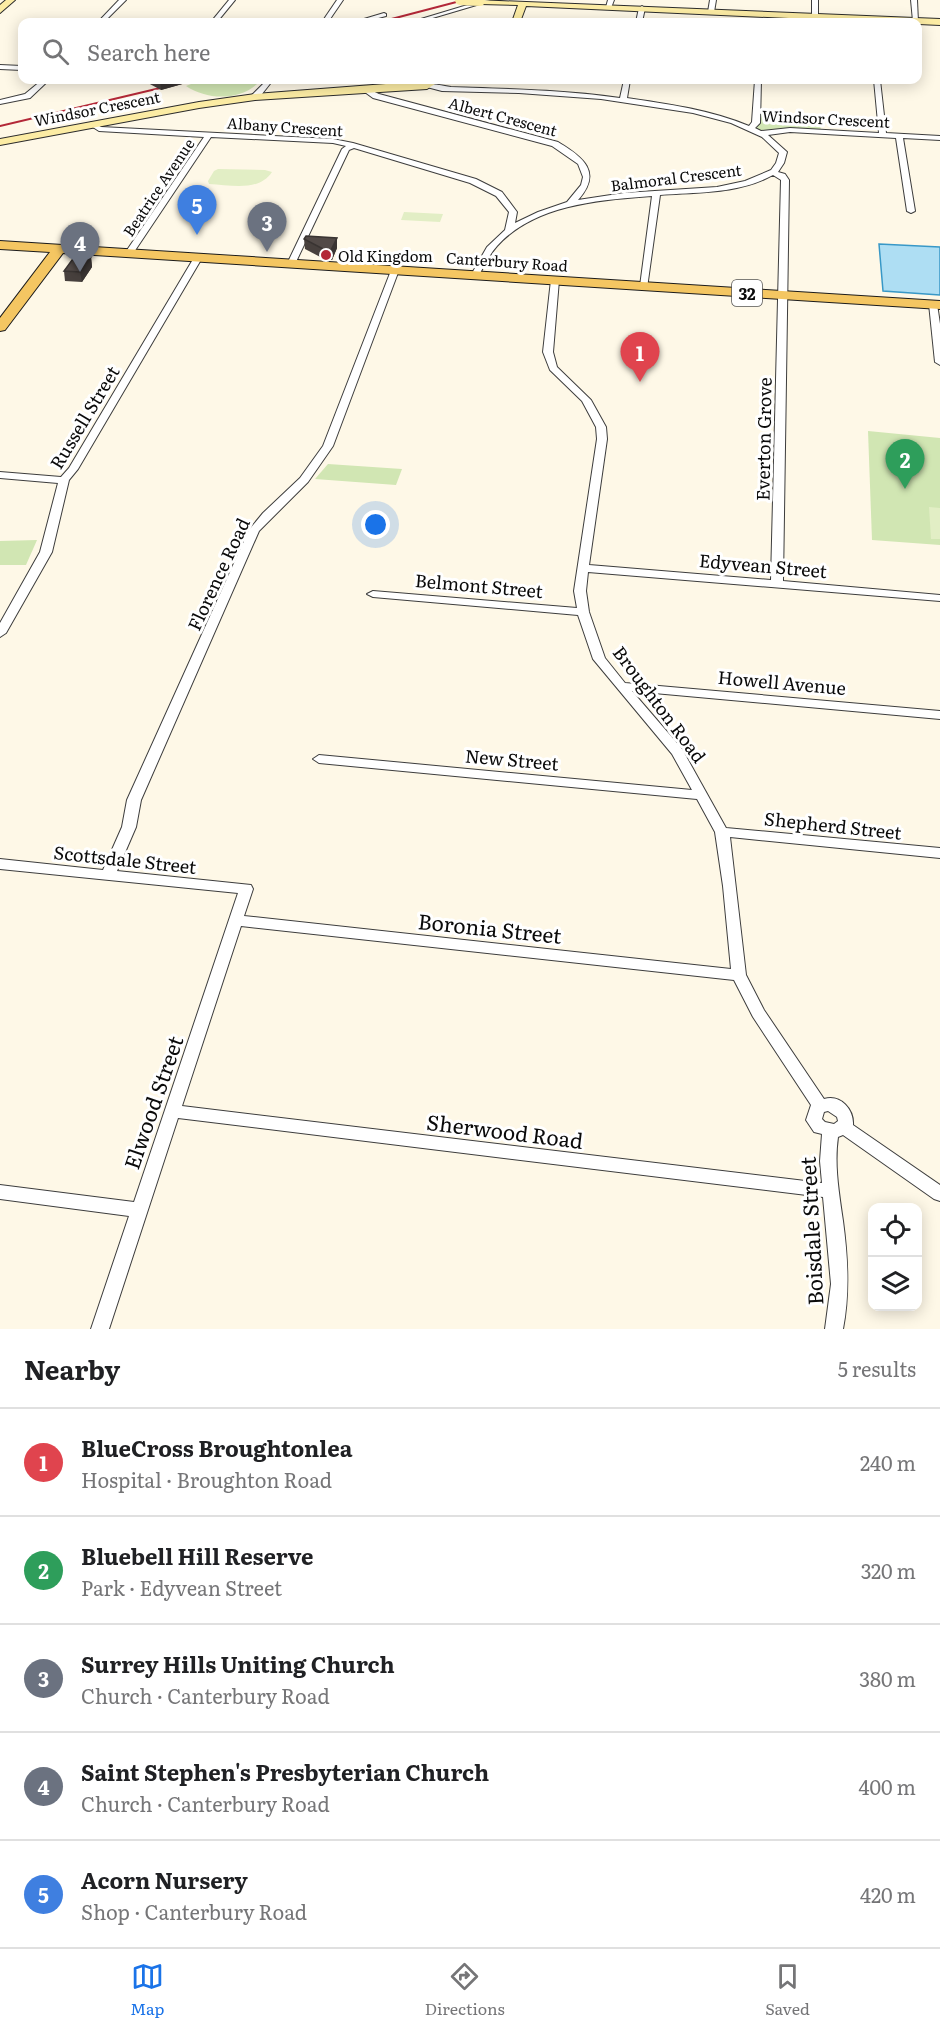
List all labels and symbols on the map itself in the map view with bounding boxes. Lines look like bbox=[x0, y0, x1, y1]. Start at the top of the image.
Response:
street label: Windsor Crescent bbox=[32, 85, 162, 131]
street label: Albert Crescent bbox=[446, 90, 560, 142]
street label: Windsor Crescent bbox=[762, 103, 890, 133]
street label: Albany Crescent bbox=[226, 110, 344, 142]
street label: Beatrice Avenue bbox=[117, 133, 200, 241]
street label: Balmoral Crescent bbox=[609, 158, 743, 196]
pin: 5 bbox=[178, 186, 216, 235]
pin: 3 bbox=[248, 202, 286, 252]
pin: 4 bbox=[60, 222, 100, 272]
place label: Old Kingdom bbox=[338, 244, 433, 267]
street label: Canterbury Road bbox=[445, 245, 569, 277]
marker: Old Kingdom bbox=[319, 248, 333, 262]
road number: 32 bbox=[732, 280, 762, 306]
pin: 1 bbox=[620, 332, 660, 382]
street label: Russell Street bbox=[43, 360, 126, 474]
street label: Everton Grove bbox=[748, 377, 778, 501]
pin: 2 bbox=[886, 440, 924, 489]
your location bbox=[361, 510, 390, 539]
street label: Florence Road bbox=[180, 513, 256, 635]
street label: Edyvean Street bbox=[698, 546, 829, 584]
street label: Belmont Street bbox=[414, 566, 545, 604]
street label: Broughton Road bbox=[607, 640, 713, 768]
street label: Howell Avenue bbox=[717, 663, 847, 701]
street label: New Street bbox=[464, 741, 561, 777]
street label: Shepherd Street bbox=[763, 804, 904, 846]
street label: Scottsdale Street bbox=[52, 838, 198, 880]
street label: Boronia Street bbox=[417, 904, 564, 950]
street label: Elwood Street bbox=[115, 1031, 190, 1173]
street label: Sherwood Road bbox=[425, 1105, 585, 1155]
street label: Boisdale Street bbox=[791, 1155, 829, 1306]

